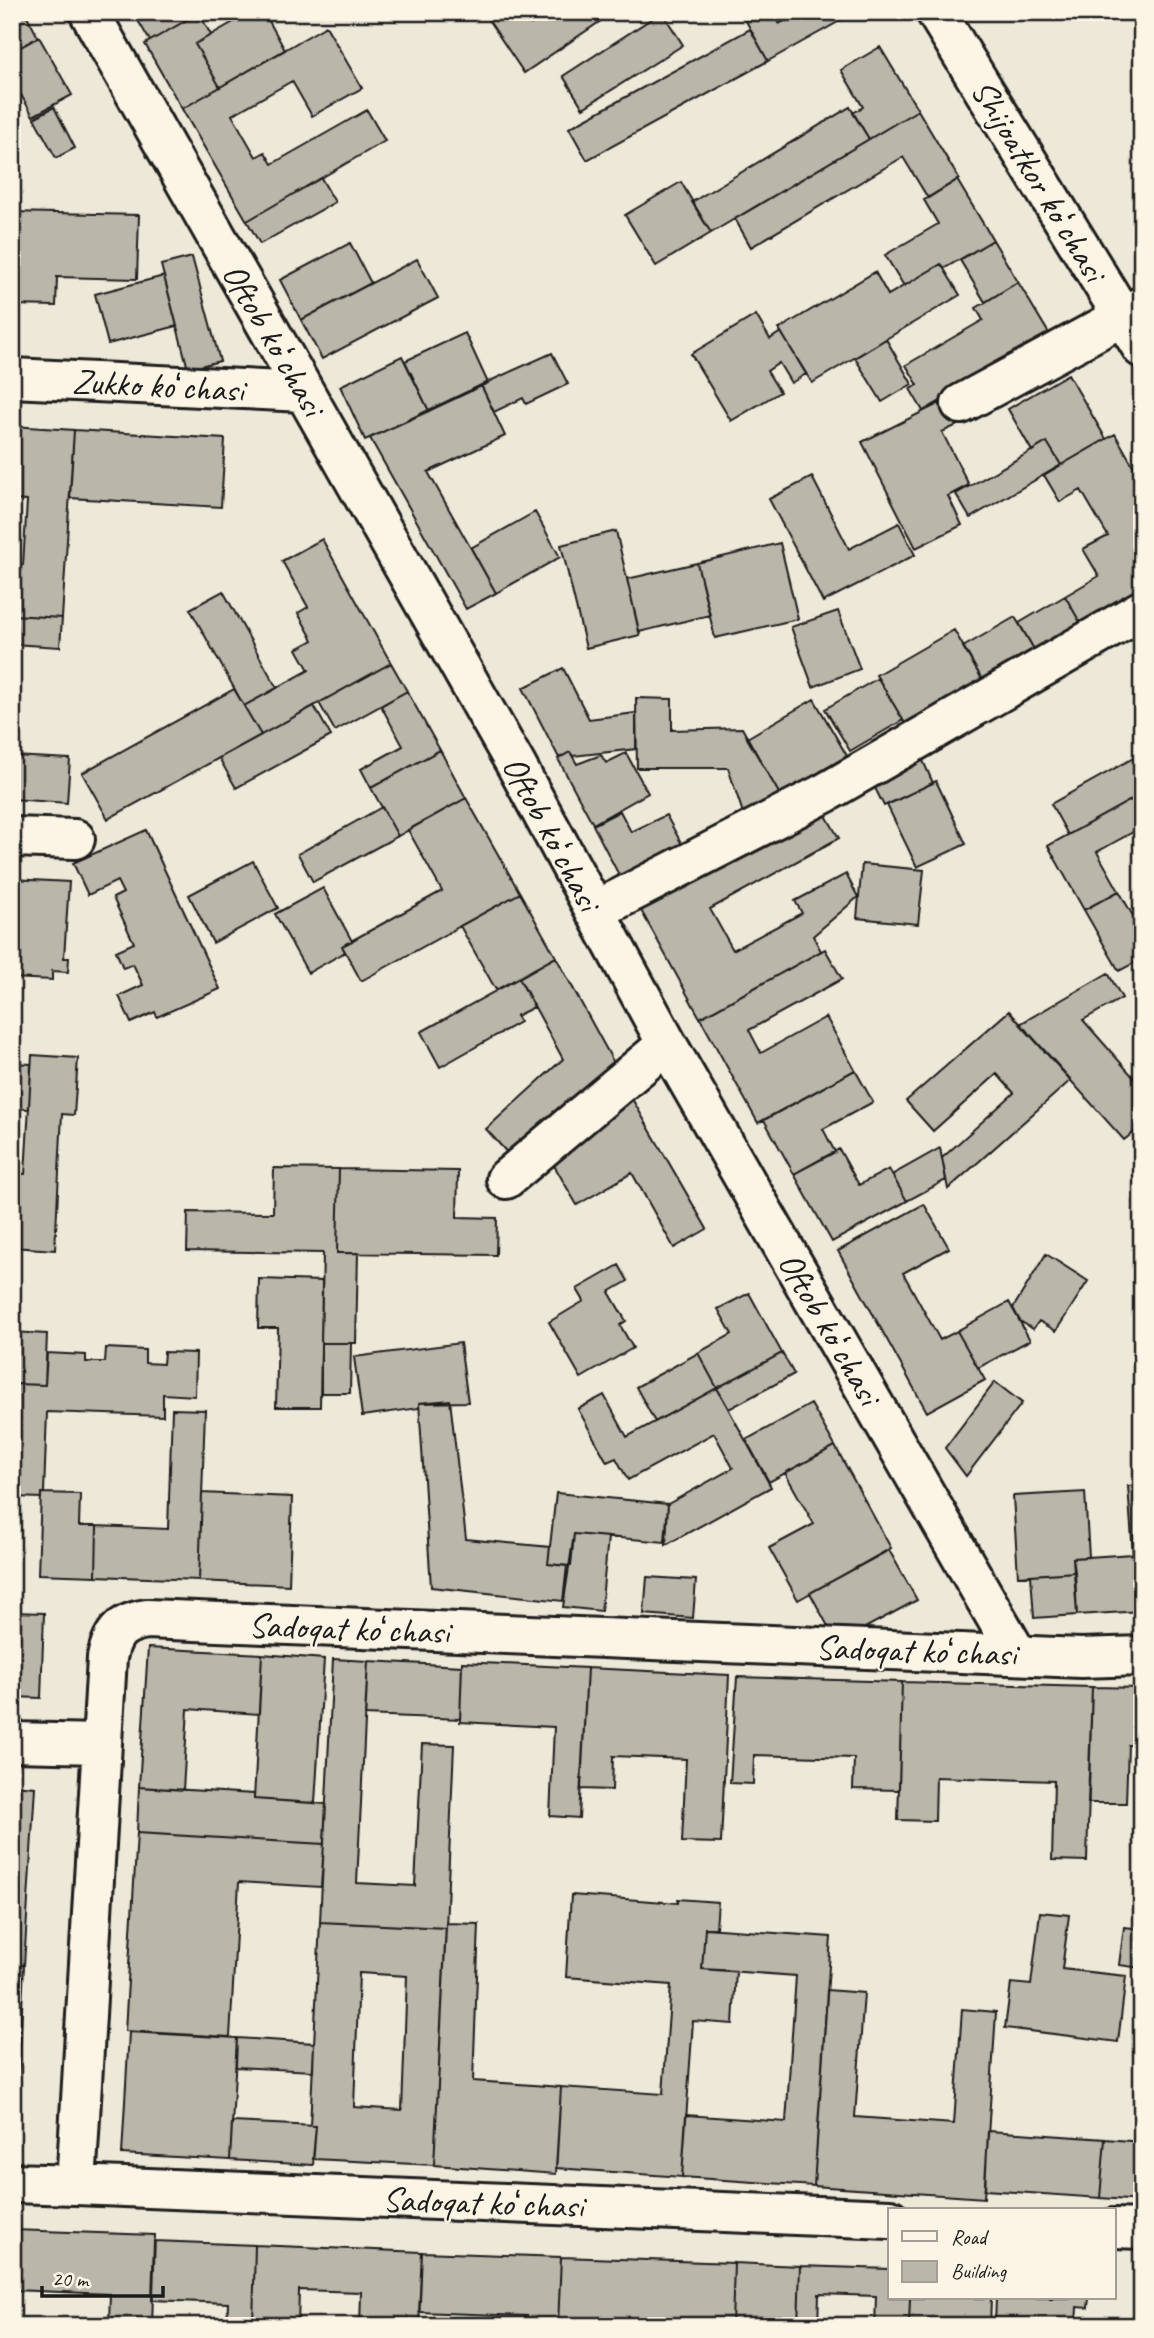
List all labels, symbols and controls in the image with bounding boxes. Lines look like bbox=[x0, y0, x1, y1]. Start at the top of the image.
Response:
street label: Shijoatkor koʻchasi bbox=[961, 71, 1119, 293]
street label: Oftob koʻchasi bbox=[212, 255, 337, 427]
street label: Zukko koʻchasi bbox=[71, 359, 249, 413]
street label: Oftob koʻchasi bbox=[492, 748, 613, 922]
street label: Oftob koʻchasi bbox=[768, 1244, 893, 1416]
street label: Sadoqat koʻchasi bbox=[248, 1603, 455, 1655]
street label: Sadoqat koʻchasi bbox=[815, 1625, 1022, 1677]
street label: Sadoqat koʻchasi bbox=[382, 2177, 589, 2229]
legend bbox=[888, 2208, 1116, 2300]
text: Road bbox=[951, 2224, 990, 2250]
scale bar bbox=[42, 2254, 163, 2298]
text: Building bbox=[951, 2258, 1008, 2284]
text: 20 m bbox=[52, 2266, 90, 2292]

